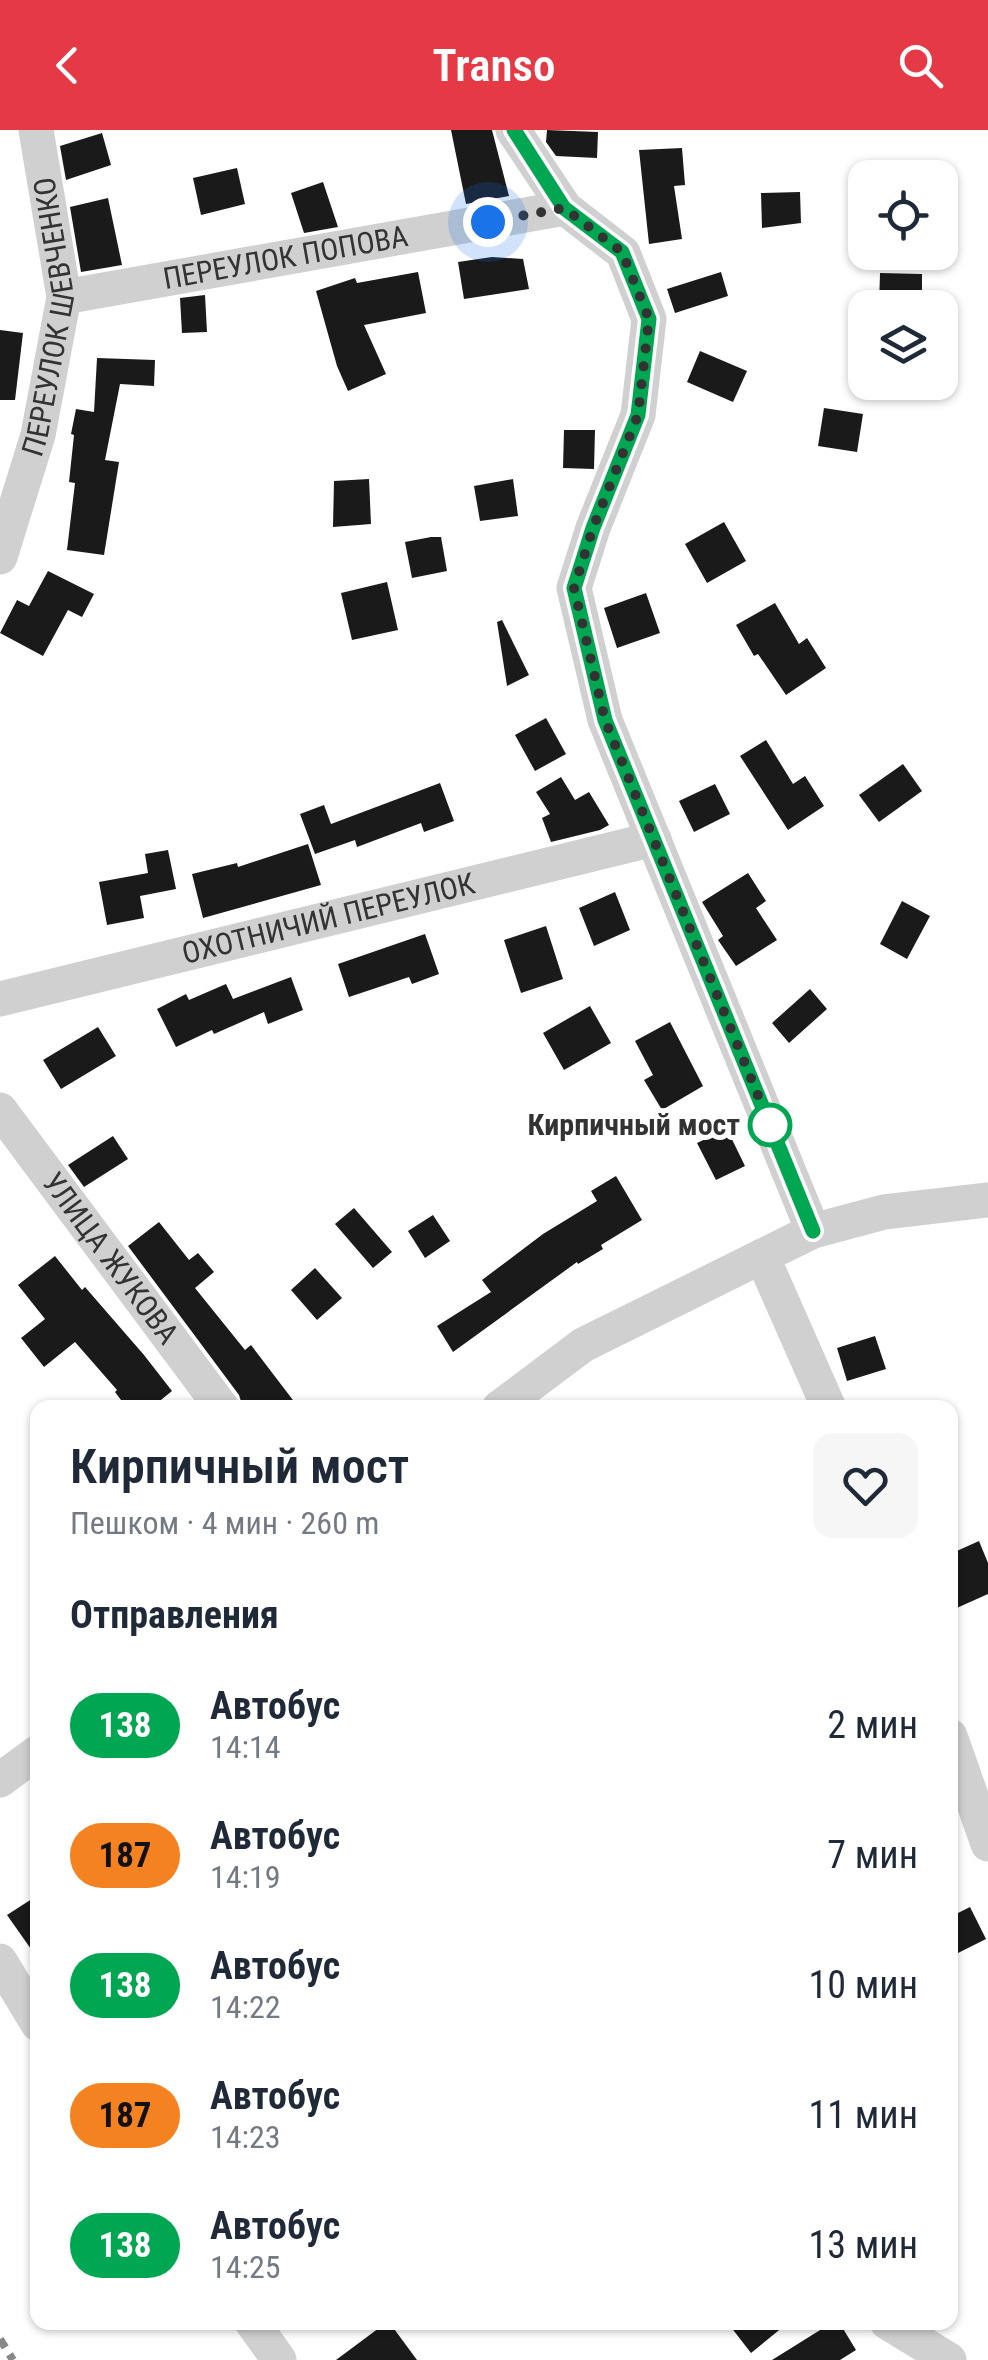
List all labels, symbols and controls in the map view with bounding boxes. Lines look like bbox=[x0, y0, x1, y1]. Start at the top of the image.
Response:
icon: back bbox=[40, 38, 95, 93]
icon: search bbox=[893, 38, 948, 93]
text: Transo bbox=[433, 39, 555, 92]
map controls bbox=[848, 160, 958, 400]
button: locate bbox=[848, 160, 958, 270]
street label: ПЕРЕУЛОК ШЕВЧЕНКО bbox=[15, 175, 81, 460]
your location bbox=[463, 197, 513, 247]
street label: ПЕРЕУЛОК ПОПОВА bbox=[160, 218, 411, 296]
button: layers bbox=[848, 290, 958, 400]
street label: ОХОТНИЧИЙ ПЕРЕУЛОК bbox=[178, 865, 478, 971]
marker: Кирпичный мост bbox=[749, 1104, 791, 1146]
place label: Кирпичный мост bbox=[527, 1107, 740, 1142]
street label: УЛИЦА ЖУКОВА bbox=[36, 1166, 186, 1351]
button: heart bbox=[813, 1433, 918, 1538]
text: Кирпичный мост bbox=[70, 1438, 409, 1495]
text: Пешком · 4 мин · 260 m bbox=[70, 1504, 379, 1542]
text: Отправления bbox=[70, 1593, 279, 1637]
text: Автобус bbox=[210, 1684, 340, 1728]
text: 2 мин bbox=[827, 1703, 918, 1747]
text: 138 bbox=[98, 1705, 152, 1746]
text: 14:14 bbox=[210, 1728, 281, 1766]
text: Автобус bbox=[210, 1814, 340, 1858]
text: 7 мин bbox=[827, 1833, 918, 1877]
text: 187 bbox=[98, 1835, 152, 1876]
text: 14:19 bbox=[210, 1858, 281, 1896]
text: Автобус bbox=[210, 1944, 340, 1988]
text: 10 мин bbox=[809, 1963, 918, 2007]
text: 138 bbox=[98, 1965, 152, 2006]
text: 14:22 bbox=[210, 1988, 281, 2026]
text: Автобус bbox=[210, 2074, 340, 2118]
text: 11 мин bbox=[809, 2093, 918, 2137]
text: 187 bbox=[98, 2095, 152, 2136]
text: 14:23 bbox=[210, 2118, 281, 2156]
text: Автобус bbox=[210, 2204, 340, 2248]
text: 13 мин bbox=[809, 2223, 918, 2267]
text: 138 bbox=[98, 2225, 152, 2266]
text: 14:25 bbox=[210, 2248, 281, 2286]

